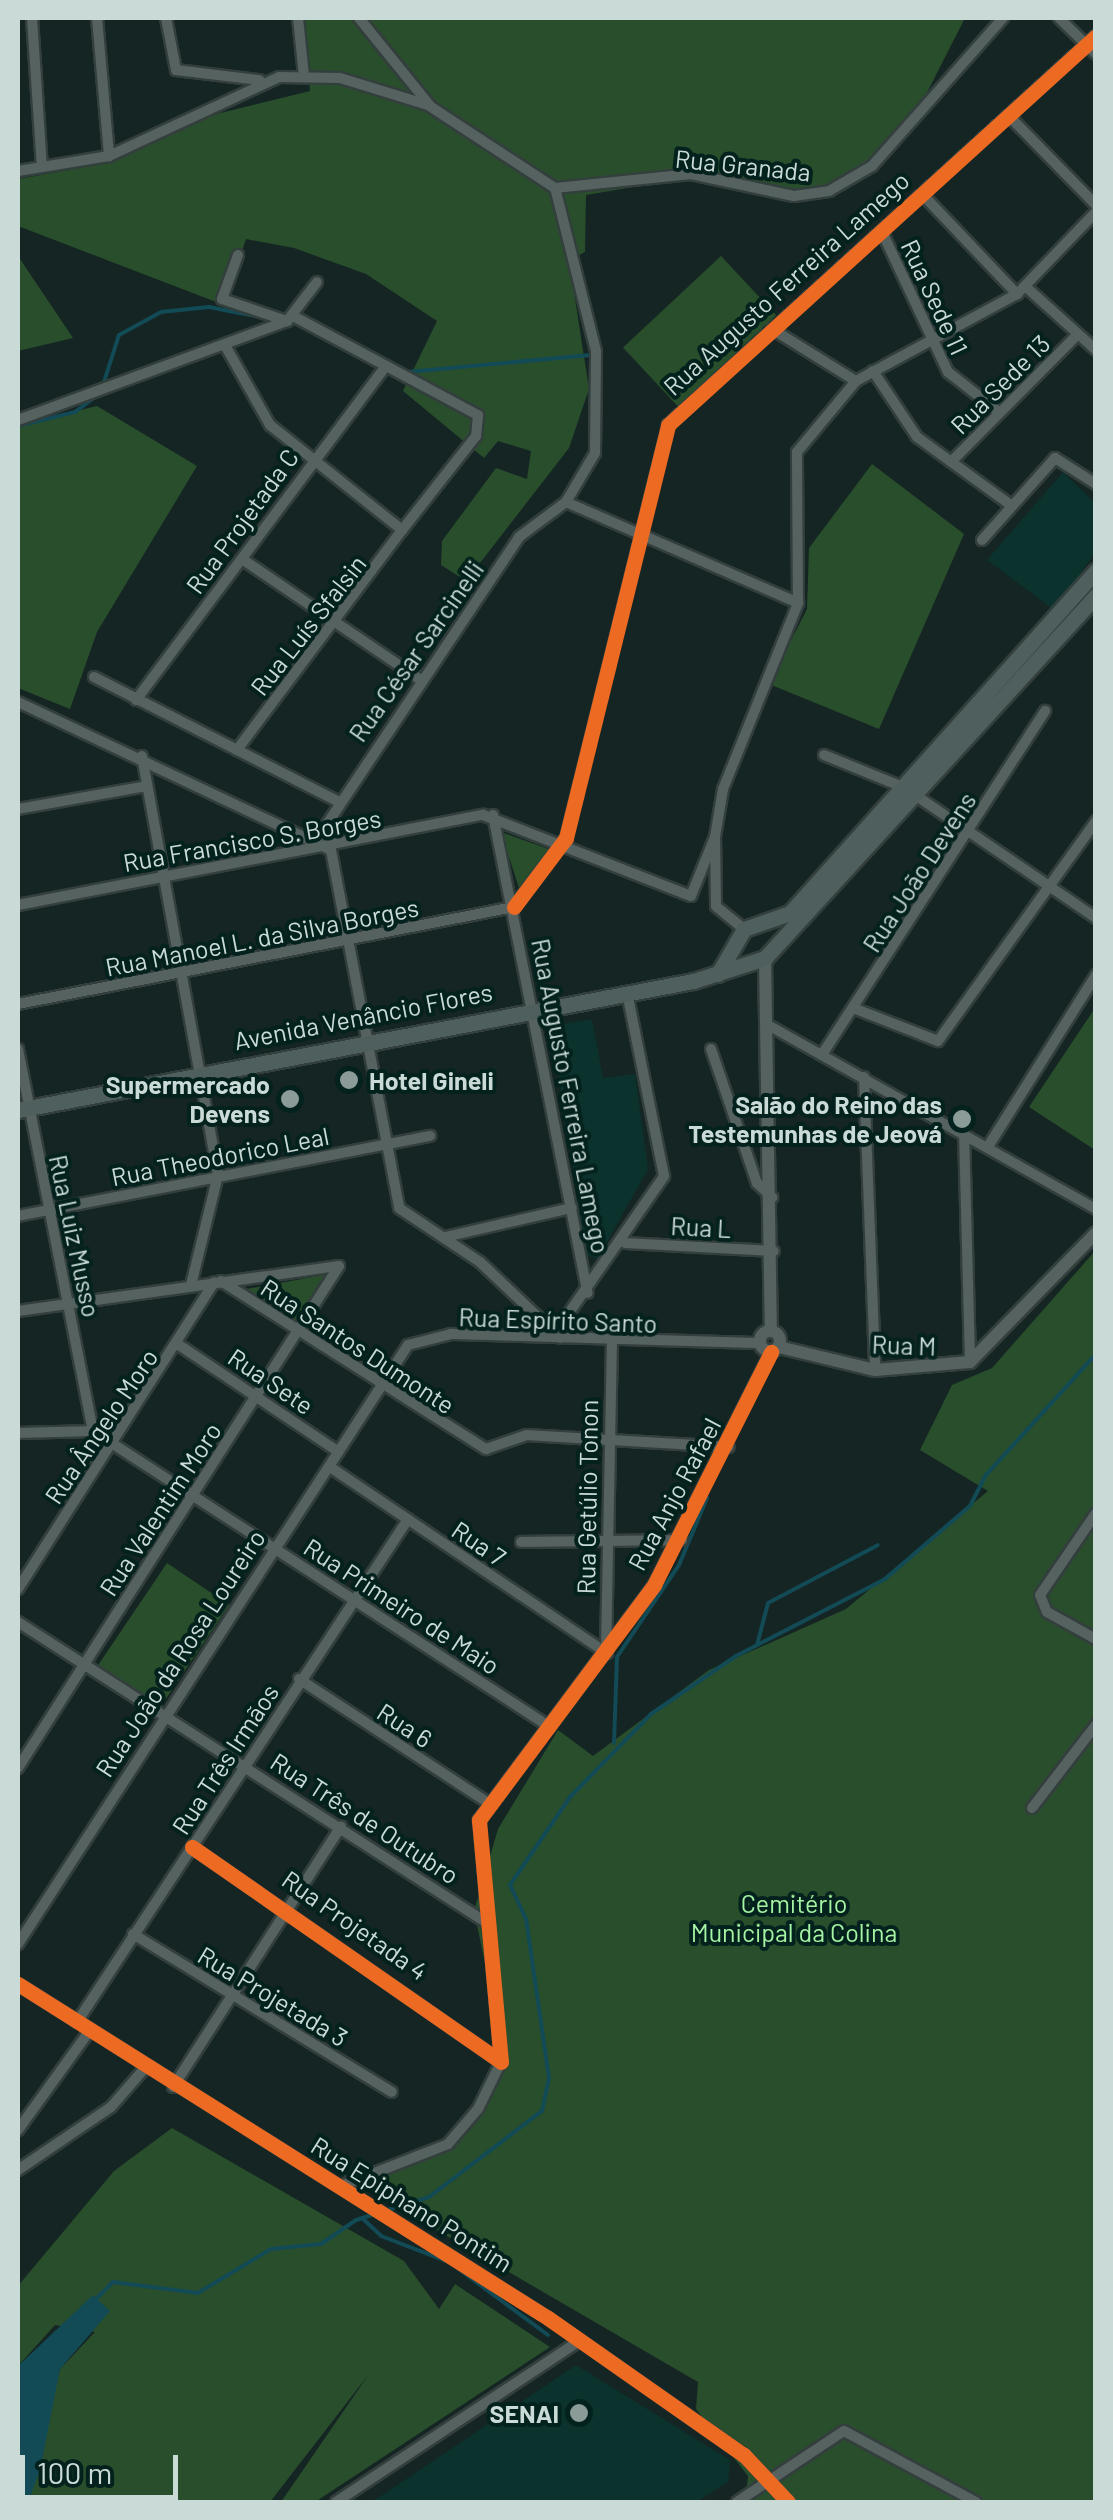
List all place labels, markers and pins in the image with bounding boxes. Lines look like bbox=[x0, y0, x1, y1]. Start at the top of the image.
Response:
place label: Hotel Gineli bbox=[369, 1065, 494, 1095]
marker: Hotel Gineli bbox=[338, 1069, 360, 1091]
place label: Supermercado Devens bbox=[106, 1070, 270, 1129]
marker: Supermercado Devens bbox=[279, 1088, 301, 1110]
place label: Salão do Reino das Testemunhas de Jeová bbox=[688, 1090, 942, 1149]
marker: Salão do Reino das Testemunhas de Jeová bbox=[951, 1108, 973, 1130]
place label: SENAI bbox=[490, 2398, 559, 2428]
marker: SENAI bbox=[568, 2402, 590, 2424]

